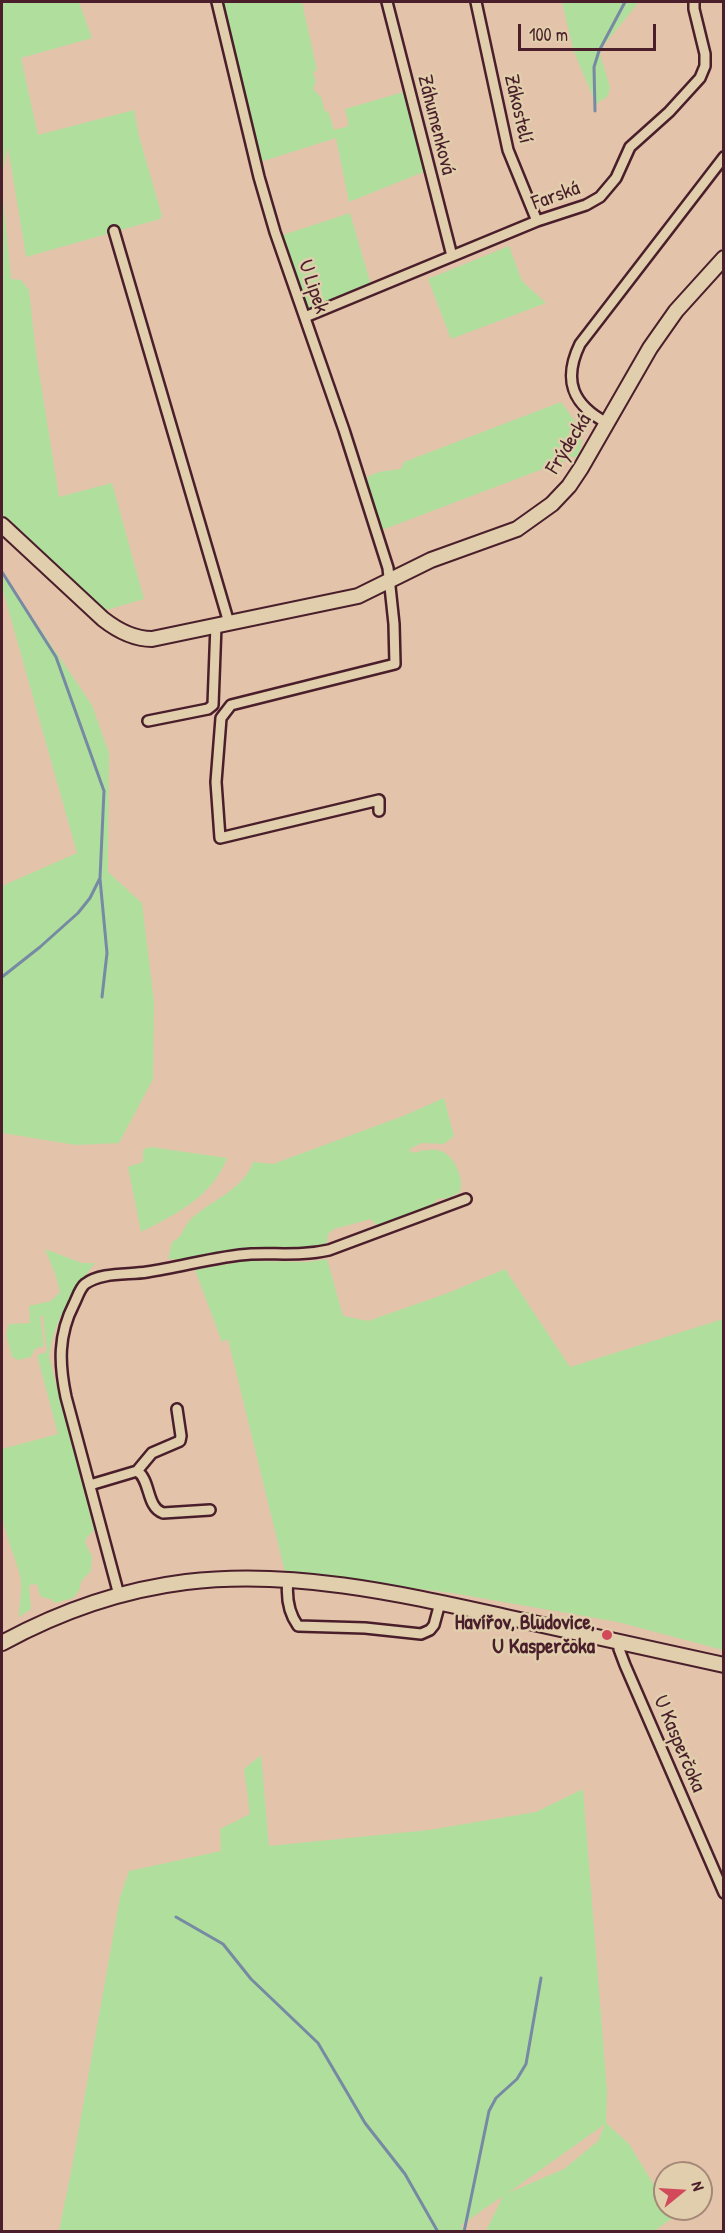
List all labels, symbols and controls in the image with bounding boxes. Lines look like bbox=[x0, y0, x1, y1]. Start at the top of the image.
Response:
scale bar bbox=[521, 12, 659, 50]
text: 100 m bbox=[529, 22, 568, 47]
street label: Záhumenková bbox=[411, 72, 461, 178]
street label: Zákostelí bbox=[498, 72, 538, 146]
street label: Farská bbox=[529, 176, 583, 216]
street label: U Lipek bbox=[292, 257, 334, 317]
street label: Frýdecká bbox=[541, 409, 597, 479]
place label: Havířov, Bludovice, U Kasperčoka bbox=[455, 1610, 595, 1660]
marker: Havířov, Bludovice, U Kasperčoka bbox=[600, 1628, 614, 1642]
street label: U Kasperčoka bbox=[647, 1692, 711, 1796]
north arrow bbox=[653, 2161, 713, 2221]
text: N bbox=[686, 2179, 710, 2193]

